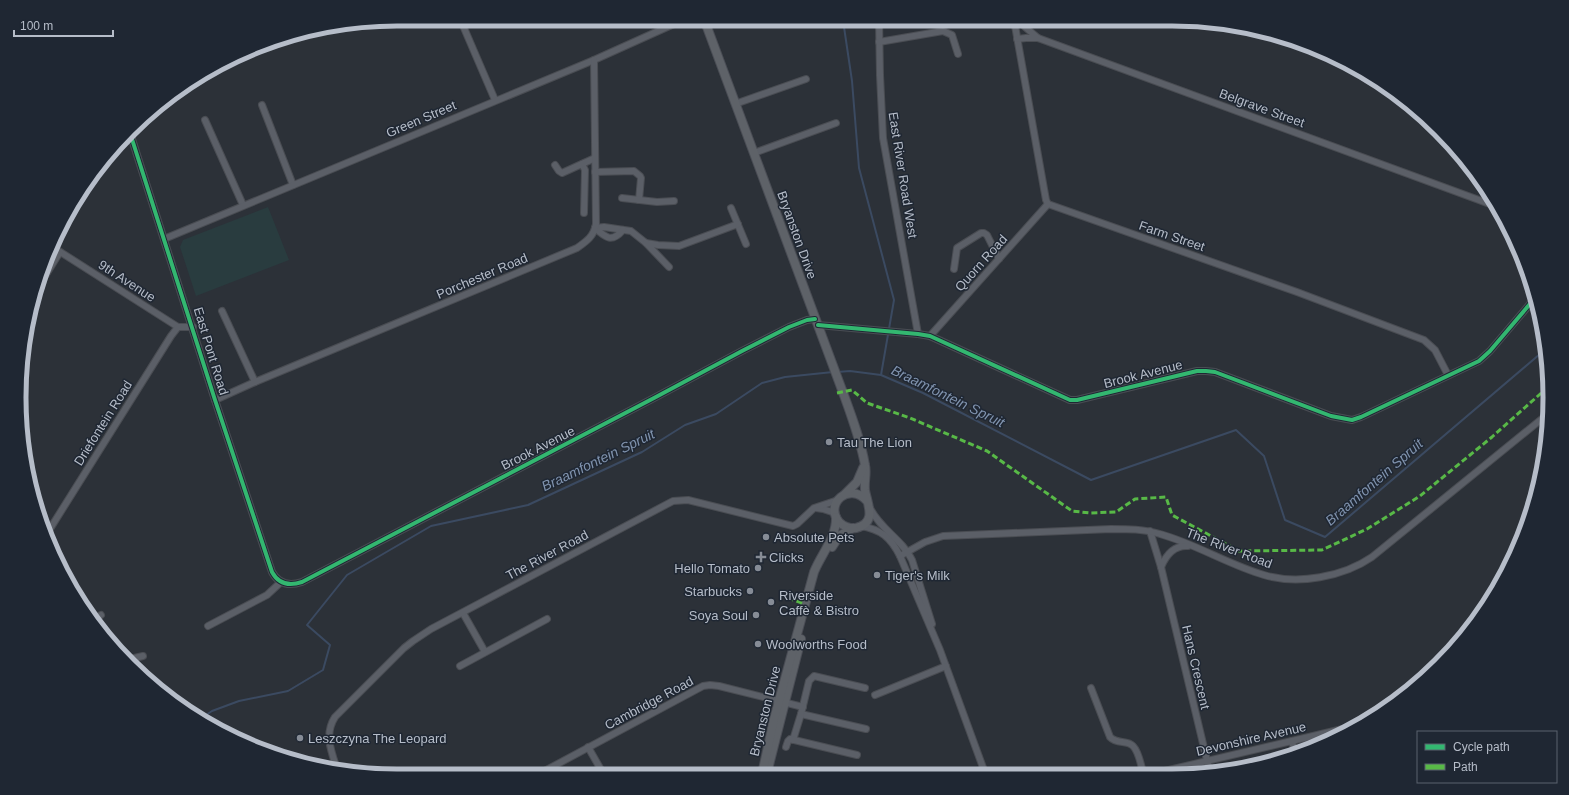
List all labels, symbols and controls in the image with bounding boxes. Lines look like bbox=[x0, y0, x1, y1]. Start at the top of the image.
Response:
scale bar bbox=[14, 12, 113, 38]
text: 100 m bbox=[20, 19, 53, 33]
street label: Belgrave Street bbox=[1217, 86, 1307, 131]
street label: Green Street bbox=[384, 97, 459, 140]
street label: East River Road West bbox=[886, 111, 920, 240]
street label: Bryanston Drive bbox=[774, 189, 820, 281]
street label: Farm Street bbox=[1137, 218, 1207, 254]
street label: Quorn Road bbox=[952, 232, 1010, 294]
street label: Porchester Road bbox=[434, 250, 530, 302]
street label: 9th Avenue bbox=[96, 257, 158, 305]
street label: East Pont Road bbox=[191, 305, 231, 397]
street label: Brook Avenue bbox=[1102, 357, 1184, 391]
water label: Braamfontein Spruit bbox=[889, 362, 1008, 431]
street label: Driefontein Road bbox=[71, 378, 135, 468]
street label: Brook Avenue bbox=[499, 423, 577, 473]
water label: Braamfontein Spruit bbox=[539, 425, 658, 494]
place label: Tau The Lion bbox=[837, 435, 912, 450]
water label: Braamfontein Spruit bbox=[1322, 435, 1427, 529]
marker: Tau The Lion bbox=[824, 437, 834, 447]
street label: The River Road bbox=[1184, 525, 1274, 571]
street label: The River Road bbox=[503, 527, 591, 583]
place label: Absolute Pets bbox=[774, 530, 855, 545]
marker: Absolute Pets bbox=[761, 532, 771, 542]
place label: Clicks bbox=[769, 550, 804, 565]
marker: Clicks bbox=[756, 552, 766, 562]
place label: Hello Tomato bbox=[674, 561, 750, 576]
marker: Hello Tomato bbox=[753, 563, 763, 573]
place label: Tiger's Milk bbox=[885, 568, 950, 583]
marker: Tiger's Milk bbox=[872, 570, 882, 580]
place label: Starbucks bbox=[684, 584, 742, 599]
marker: Starbucks bbox=[745, 586, 755, 596]
place label: Riverside Caffè & Bistro bbox=[779, 588, 859, 618]
marker: Riverside Caffè & Bistro bbox=[766, 597, 776, 607]
place label: Soya Soul bbox=[689, 608, 748, 623]
marker: Soya Soul bbox=[751, 610, 761, 620]
street label: Hans Crescent bbox=[1179, 623, 1213, 711]
place label: Woolworths Food bbox=[766, 637, 867, 652]
marker: Woolworths Food bbox=[753, 639, 763, 649]
street label: Bryanston Drive bbox=[747, 664, 783, 758]
street label: Cambridge Road bbox=[602, 673, 696, 733]
street label: Devonshire Avenue bbox=[1194, 719, 1308, 759]
place label: Leszczyna The Leopard bbox=[308, 731, 447, 746]
legend bbox=[1417, 731, 1557, 783]
marker: Leszczyna The Leopard bbox=[295, 733, 305, 743]
text: Cycle path bbox=[1453, 740, 1510, 754]
text: Path bbox=[1453, 760, 1478, 774]

